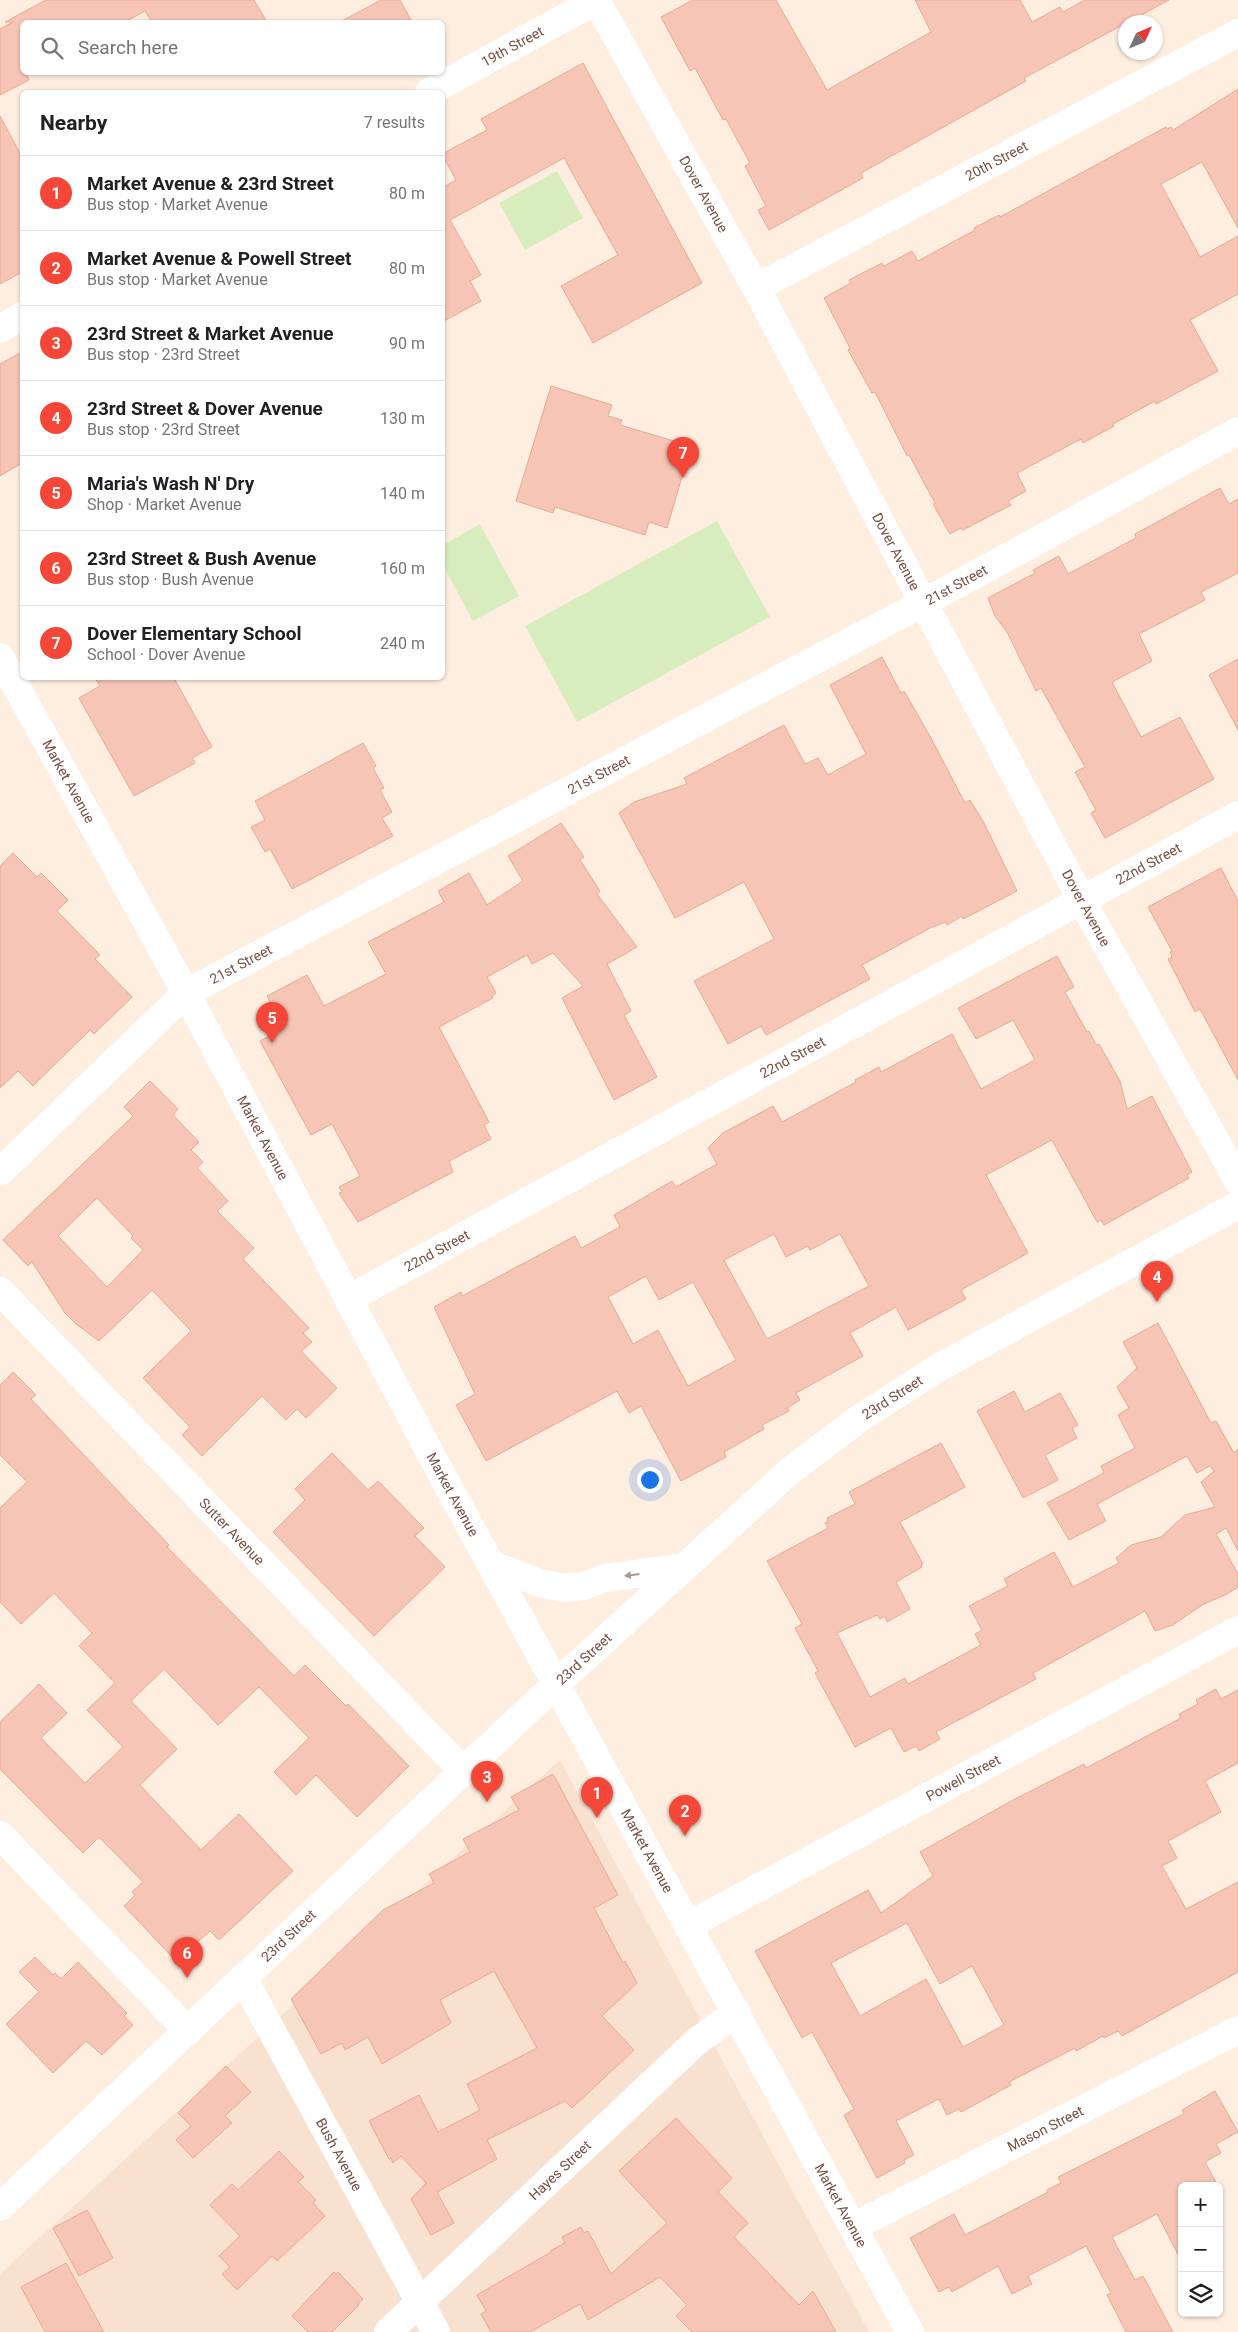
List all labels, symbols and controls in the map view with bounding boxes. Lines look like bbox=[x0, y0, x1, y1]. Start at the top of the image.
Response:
north arrow bbox=[1118, 15, 1163, 60]
search box bbox=[20, 20, 445, 75]
street label: 19th Street bbox=[478, 23, 547, 70]
icon: search bbox=[38, 34, 66, 62]
text: Search here bbox=[78, 36, 178, 59]
text: Nearby bbox=[40, 111, 107, 135]
text: 7 results bbox=[364, 113, 425, 132]
street label: 20th Street bbox=[962, 138, 1031, 184]
street label: Dover Avenue bbox=[676, 153, 732, 235]
text: Market Avenue & 23rd Street bbox=[87, 172, 334, 195]
text: 1 bbox=[51, 184, 61, 203]
text: 80 m bbox=[389, 184, 425, 203]
text: Bus stop · Market Avenue bbox=[87, 195, 268, 214]
text: Market Avenue & Powell Street bbox=[87, 247, 351, 270]
text: 2 bbox=[51, 259, 61, 278]
text: 80 m bbox=[389, 259, 425, 278]
text: Bus stop · Market Avenue bbox=[87, 270, 268, 289]
text: 23rd Street & Market Avenue bbox=[87, 322, 334, 345]
text: 3 bbox=[51, 334, 61, 353]
text: 90 m bbox=[389, 334, 425, 353]
text: Bus stop · 23rd Street bbox=[87, 345, 240, 364]
text: 23rd Street & Dover Avenue bbox=[87, 397, 323, 420]
text: 4 bbox=[51, 409, 61, 428]
text: 130 m bbox=[380, 409, 425, 428]
text: Bus stop · 23rd Street bbox=[87, 420, 240, 439]
pin: 7 bbox=[667, 437, 699, 478]
text: Maria's Wash N' Dry bbox=[87, 472, 254, 495]
text: 5 bbox=[51, 484, 61, 503]
text: 140 m bbox=[380, 484, 425, 503]
text: Shop · Market Avenue bbox=[87, 495, 242, 514]
street label: Dover Avenue bbox=[869, 510, 923, 593]
text: 23rd Street & Bush Avenue bbox=[87, 547, 316, 570]
text: 6 bbox=[51, 559, 61, 578]
text: 160 m bbox=[380, 559, 425, 578]
street label: 21st Street bbox=[923, 561, 990, 608]
text: Bus stop · Bush Avenue bbox=[87, 570, 254, 589]
text: Dover Elementary School bbox=[87, 622, 301, 645]
text: 7 bbox=[51, 634, 61, 653]
text: 240 m bbox=[380, 634, 425, 653]
text: School · Dover Avenue bbox=[87, 645, 245, 664]
street label: Market Avenue bbox=[39, 737, 98, 826]
street label: 21st Street bbox=[565, 751, 633, 798]
street label: 22nd Street bbox=[1113, 839, 1184, 888]
street label: Dover Avenue bbox=[1059, 867, 1114, 949]
street label: 21st Street bbox=[207, 941, 275, 987]
pin: 5 bbox=[256, 1002, 288, 1043]
street label: 22nd Street bbox=[757, 1033, 828, 1081]
street label: Market Avenue bbox=[234, 1093, 292, 1183]
street label: 22nd Street bbox=[401, 1226, 472, 1275]
pin: 4 bbox=[1141, 1261, 1173, 1302]
street label: 23rd Street bbox=[859, 1372, 926, 1423]
street label: Market Avenue bbox=[424, 1450, 482, 1539]
your location bbox=[637, 1467, 663, 1493]
street label: Sutter Avenue bbox=[196, 1495, 268, 1568]
one-way arrow bbox=[624, 1571, 640, 1579]
street label: 23rd Street bbox=[553, 1629, 615, 1688]
street label: Powell Street bbox=[923, 1751, 1003, 1804]
pin: 3 bbox=[471, 1761, 503, 1802]
pin: 1 bbox=[581, 1777, 613, 1818]
pin: 2 bbox=[669, 1795, 701, 1836]
street label: Market Avenue bbox=[618, 1806, 676, 1895]
street label: 23rd Street bbox=[258, 1906, 319, 1965]
pin: 6 bbox=[171, 1937, 203, 1978]
street label: Mason Street bbox=[1005, 2102, 1086, 2155]
street label: Bush Avenue bbox=[313, 2115, 366, 2194]
street label: Hayes Street bbox=[526, 2137, 594, 2203]
street label: Market Avenue bbox=[812, 2161, 870, 2250]
map controls bbox=[1178, 2182, 1223, 2317]
button: + bbox=[1178, 2182, 1223, 2227]
button: − bbox=[1178, 2227, 1223, 2272]
button: layers bbox=[1178, 2272, 1223, 2317]

